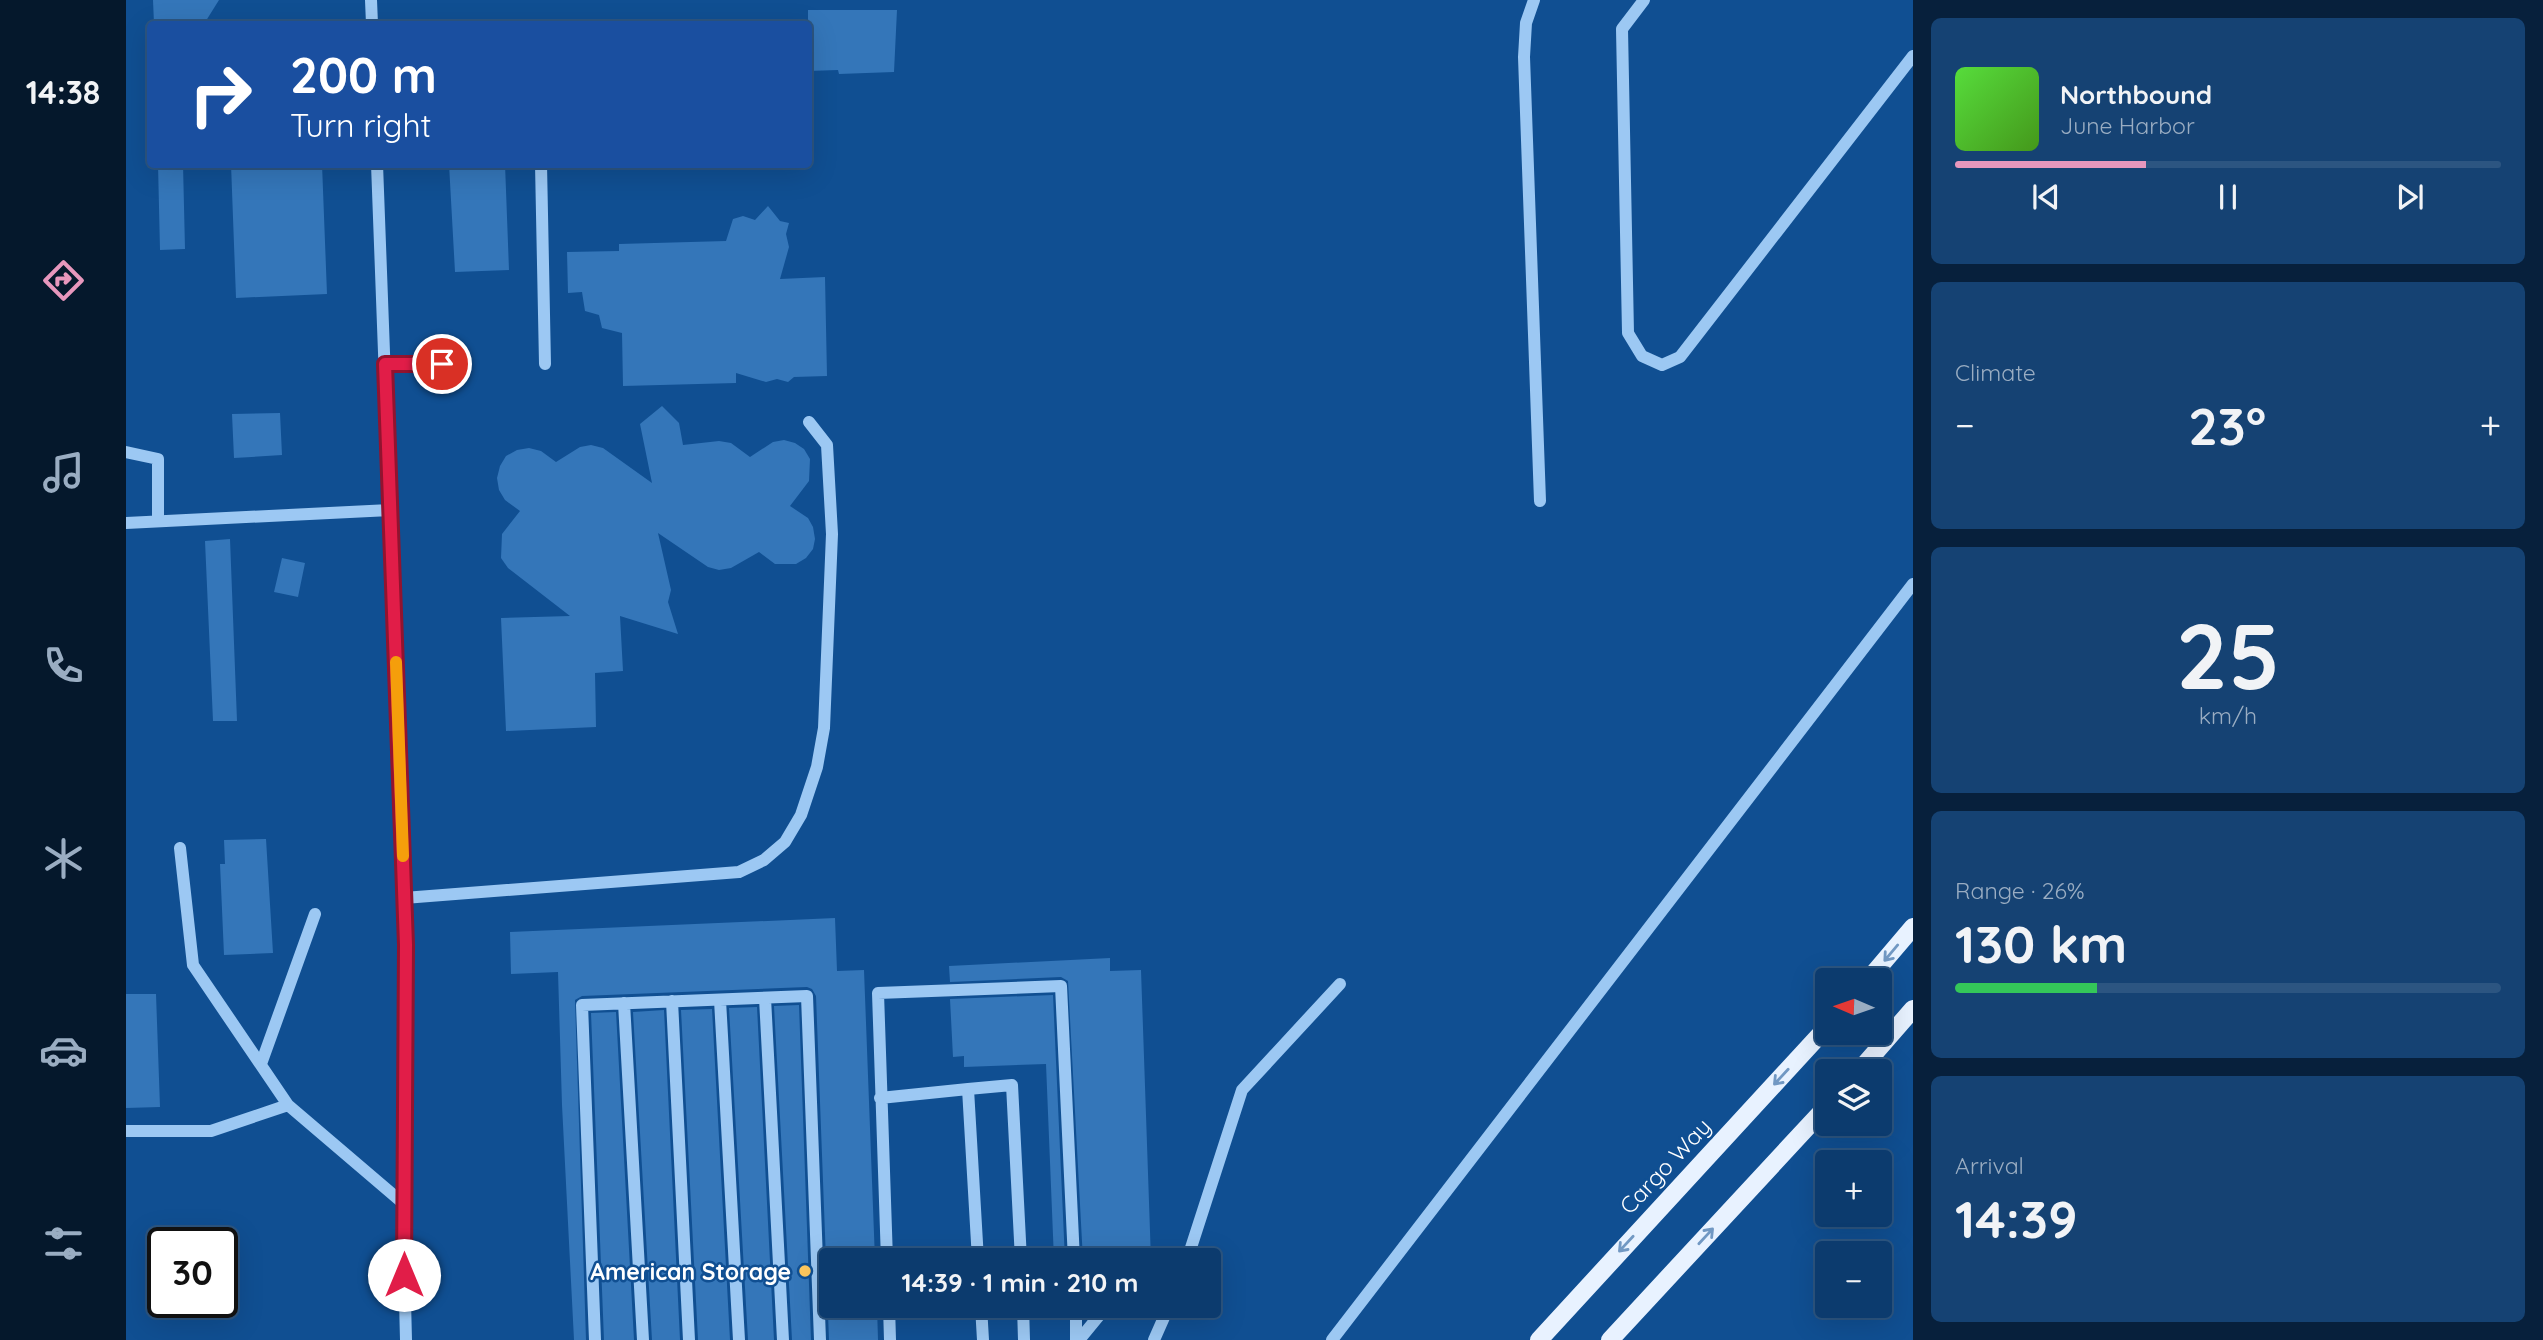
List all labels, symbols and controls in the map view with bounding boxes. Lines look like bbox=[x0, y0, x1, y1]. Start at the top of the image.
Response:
text: 200 m bbox=[290, 44, 437, 105]
icon: right bbox=[175, 49, 266, 140]
text: 14:38 bbox=[26, 72, 100, 112]
text: Northbound bbox=[2060, 78, 2212, 111]
text: Turn right bbox=[290, 105, 431, 145]
text: June Harbor bbox=[2060, 111, 2195, 140]
icon: previous bbox=[2027, 178, 2065, 216]
icon: pause bbox=[2209, 178, 2247, 216]
icon: next bbox=[2391, 178, 2429, 216]
icon: directions bbox=[39, 256, 88, 305]
pin bbox=[412, 334, 472, 394]
icon: arrive bbox=[423, 345, 461, 383]
text: Climate bbox=[1955, 358, 2036, 387]
text: 23° bbox=[2188, 393, 2266, 458]
text: − bbox=[1955, 401, 1975, 449]
text: + bbox=[2480, 401, 2501, 449]
icon: music bbox=[39, 448, 88, 497]
text: 25 bbox=[2176, 598, 2280, 712]
icon: phone bbox=[39, 641, 88, 690]
text: km/h bbox=[2199, 701, 2257, 730]
icon: climate bbox=[39, 834, 88, 883]
text: Range · 26% bbox=[1955, 876, 2085, 905]
text: 130 km bbox=[1955, 911, 2127, 976]
one-way arrow bbox=[1883, 944, 1899, 962]
north arrow bbox=[1815, 968, 1892, 1045]
map controls bbox=[1815, 968, 1892, 1318]
icon: car bbox=[39, 1026, 88, 1075]
button: layers bbox=[1815, 1059, 1892, 1136]
one-way arrow bbox=[1773, 1068, 1789, 1086]
street label: Cargo Way bbox=[1613, 1112, 1717, 1220]
button: + bbox=[1815, 1150, 1892, 1227]
text: Arrival bbox=[1955, 1151, 2024, 1180]
text: 14:39 bbox=[1955, 1186, 2077, 1251]
icon: filters bbox=[39, 1219, 88, 1268]
speed limit sign: 30 bbox=[147, 1227, 238, 1318]
one-way arrow bbox=[1697, 1228, 1714, 1245]
one-way arrow bbox=[1618, 1235, 1634, 1253]
position arrow bbox=[367, 1238, 441, 1312]
button: − bbox=[1815, 1241, 1892, 1318]
place label: American Storage bbox=[590, 1257, 791, 1286]
marker: American Storage bbox=[797, 1263, 813, 1279]
text: 14:39 · 1 min · 210 m bbox=[901, 1266, 1139, 1299]

